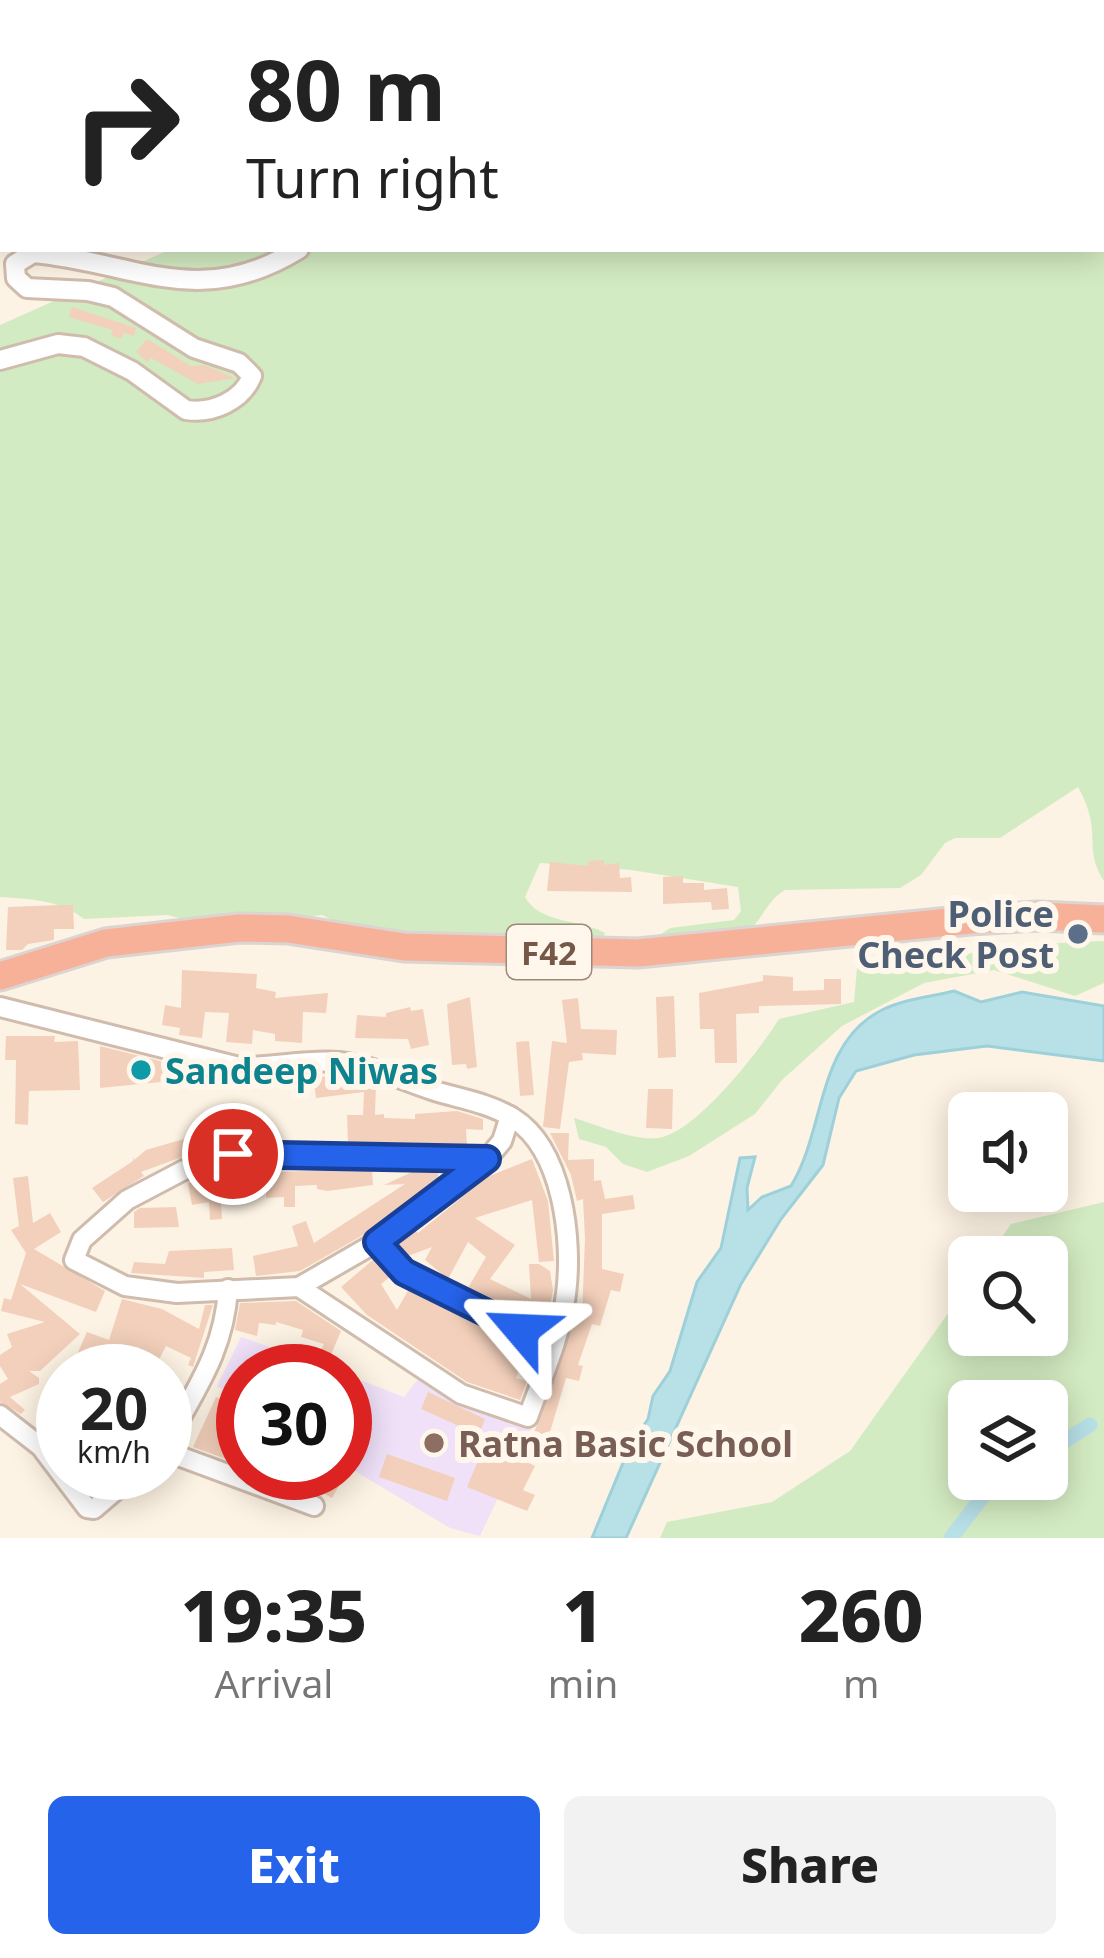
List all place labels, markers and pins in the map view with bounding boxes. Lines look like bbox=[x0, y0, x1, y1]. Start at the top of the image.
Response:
place label: Police Check Post bbox=[857, 889, 1054, 979]
marker: Police Check Post bbox=[1065, 921, 1091, 947]
place label: Sandeep Niwas bbox=[165, 1046, 438, 1095]
marker: Sandeep Niwas bbox=[128, 1057, 154, 1083]
pin bbox=[182, 1103, 284, 1205]
place label: Ratna Basic School bbox=[458, 1419, 793, 1468]
marker: Ratna Basic School bbox=[421, 1430, 447, 1456]

